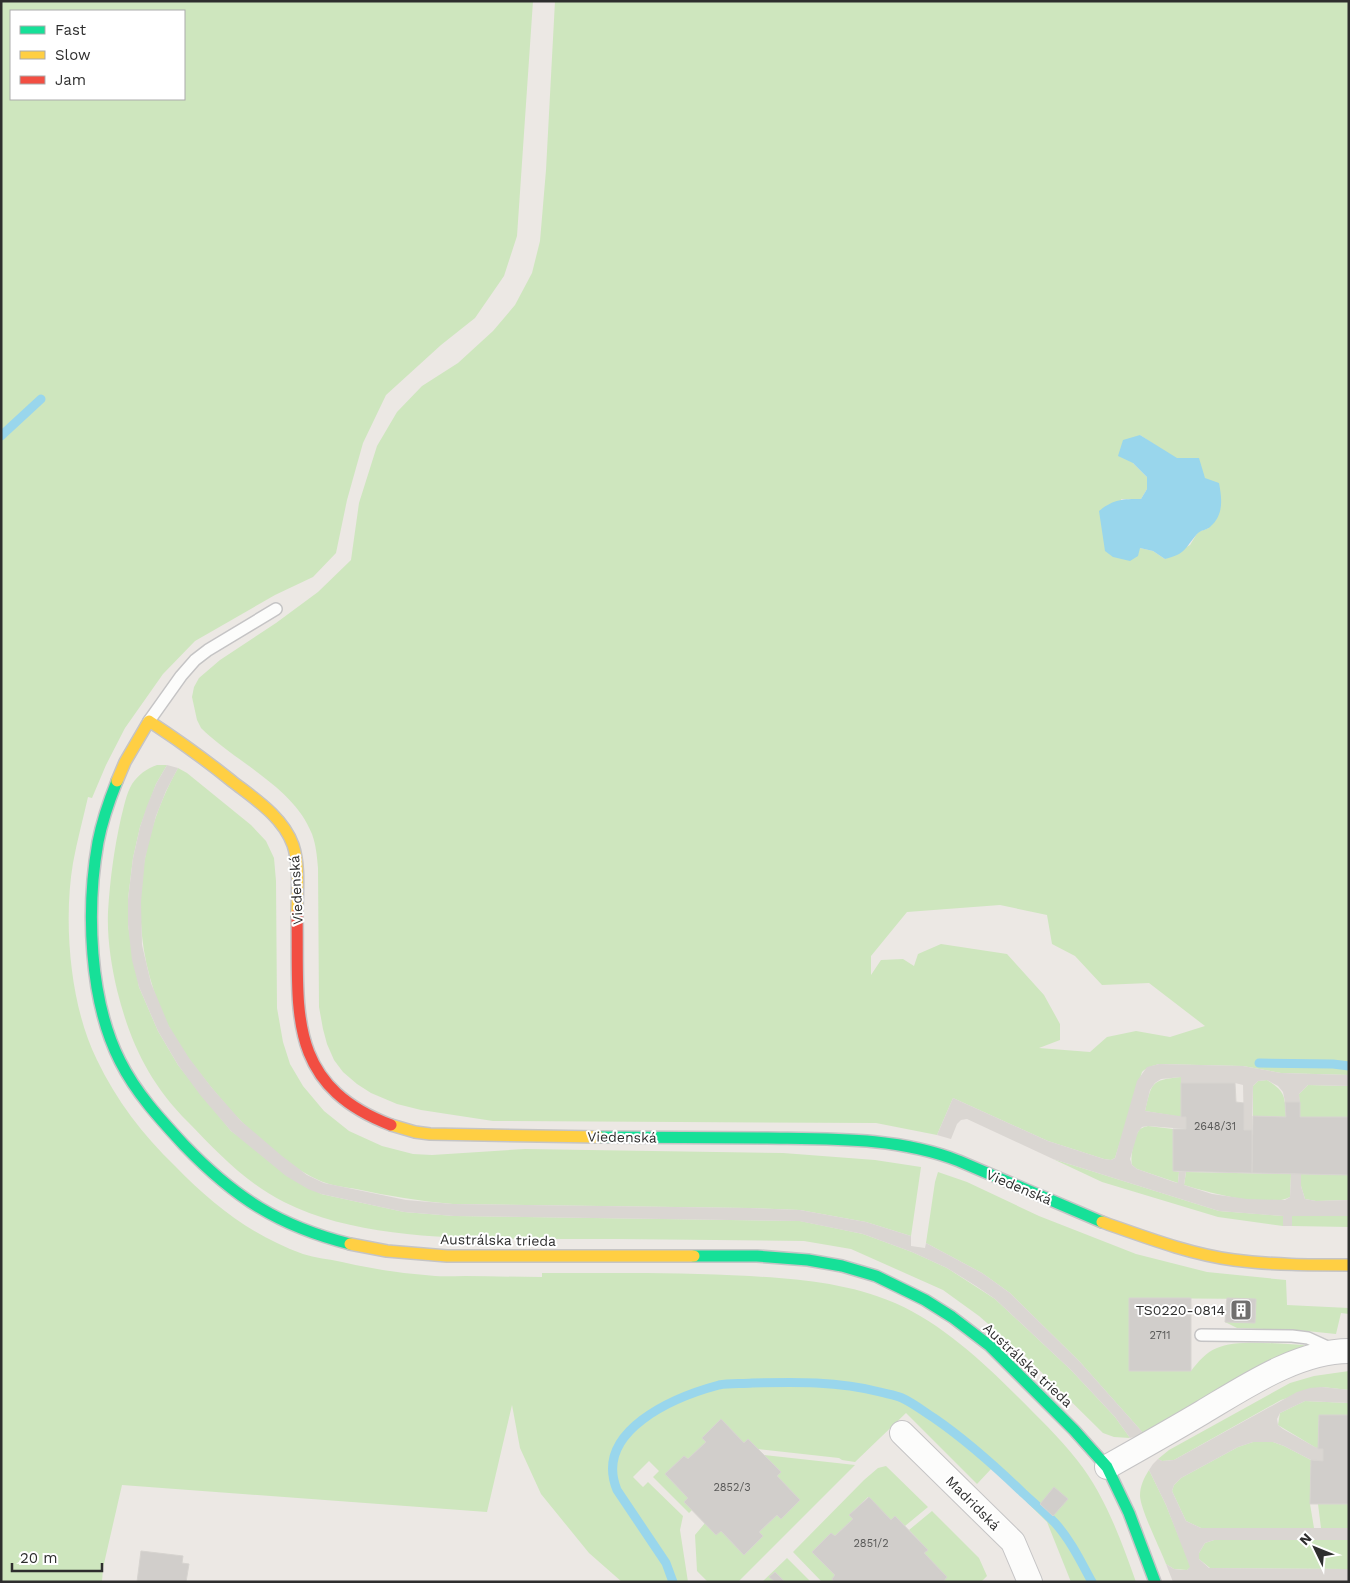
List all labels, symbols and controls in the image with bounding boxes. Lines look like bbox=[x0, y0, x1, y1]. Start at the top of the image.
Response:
legend bbox=[10, 10, 185, 100]
text: Fast bbox=[55, 21, 87, 39]
text: Slow bbox=[55, 46, 91, 64]
text: Jam bbox=[55, 71, 86, 89]
street label: Viedenská bbox=[286, 855, 306, 925]
house number: 2648/31 bbox=[1194, 1120, 1236, 1133]
street label: Viedenská bbox=[587, 1128, 657, 1146]
street label: Viedenská bbox=[984, 1166, 1054, 1208]
street label: Austrálska trieda bbox=[440, 1231, 556, 1249]
building icon: TS0220-0814 bbox=[1229, 1298, 1253, 1322]
place label: TS0220-0814 bbox=[1136, 1302, 1225, 1318]
street label: Austrálska trieda bbox=[980, 1320, 1076, 1410]
house number: 2711 bbox=[1150, 1329, 1170, 1342]
street label: Madridská bbox=[943, 1473, 1003, 1533]
house number: 2852/3 bbox=[713, 1481, 751, 1494]
north arrow bbox=[1290, 1523, 1340, 1573]
text: N bbox=[1296, 1530, 1315, 1548]
house number: 2851/2 bbox=[853, 1537, 889, 1550]
scale bar bbox=[12, 1540, 102, 1572]
text: 20 m bbox=[20, 1549, 58, 1567]

